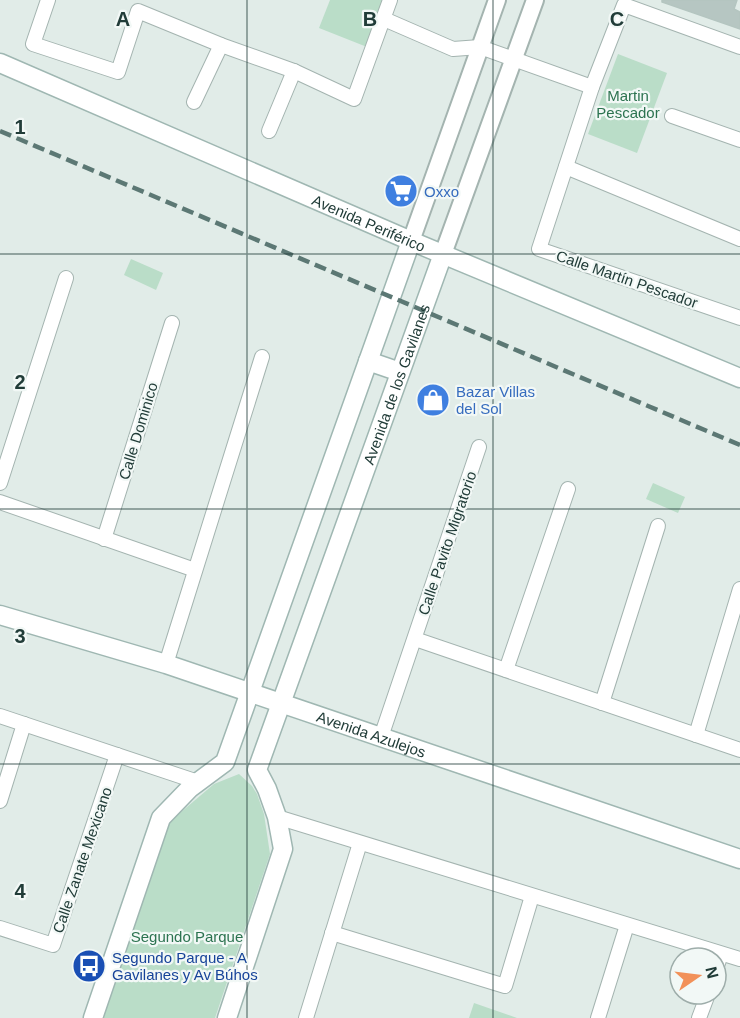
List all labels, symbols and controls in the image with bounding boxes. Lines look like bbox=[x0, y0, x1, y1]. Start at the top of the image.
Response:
text: A bbox=[116, 8, 130, 30]
text: B bbox=[363, 8, 377, 30]
text: C bbox=[610, 8, 624, 30]
park label: Martin Pescador bbox=[596, 87, 660, 121]
text: 1 bbox=[14, 116, 26, 138]
supermarket icon: Oxxo bbox=[383, 173, 419, 209]
place label: Oxxo bbox=[424, 183, 459, 200]
street label: Avenida Periférico bbox=[310, 191, 428, 255]
street label: Calle Martín Pescador bbox=[554, 247, 700, 311]
street label: Avenida de los Gavilanes bbox=[359, 302, 433, 467]
text: 2 bbox=[14, 371, 26, 393]
street label: Calle Dominico bbox=[115, 380, 161, 482]
shop icon: Bazar Villas del Sol bbox=[415, 382, 451, 418]
place label: Bazar Villas del Sol bbox=[456, 383, 535, 417]
street label: Calle Pavito Migratorio bbox=[414, 469, 480, 617]
text: 3 bbox=[14, 625, 26, 647]
street label: Avenida Azulejos bbox=[315, 707, 428, 760]
street label: Calle Zanate Mexicano bbox=[49, 785, 115, 935]
text: 4 bbox=[14, 880, 26, 902]
park label: Segundo Parque bbox=[131, 928, 243, 945]
north arrow bbox=[668, 946, 728, 1006]
bus stop icon: Segundo Parque - A Gavilanes y Av Búhos bbox=[71, 948, 107, 984]
place label: Segundo Parque - A Gavilanes y Av Búhos bbox=[112, 949, 258, 983]
text: N bbox=[702, 965, 722, 980]

